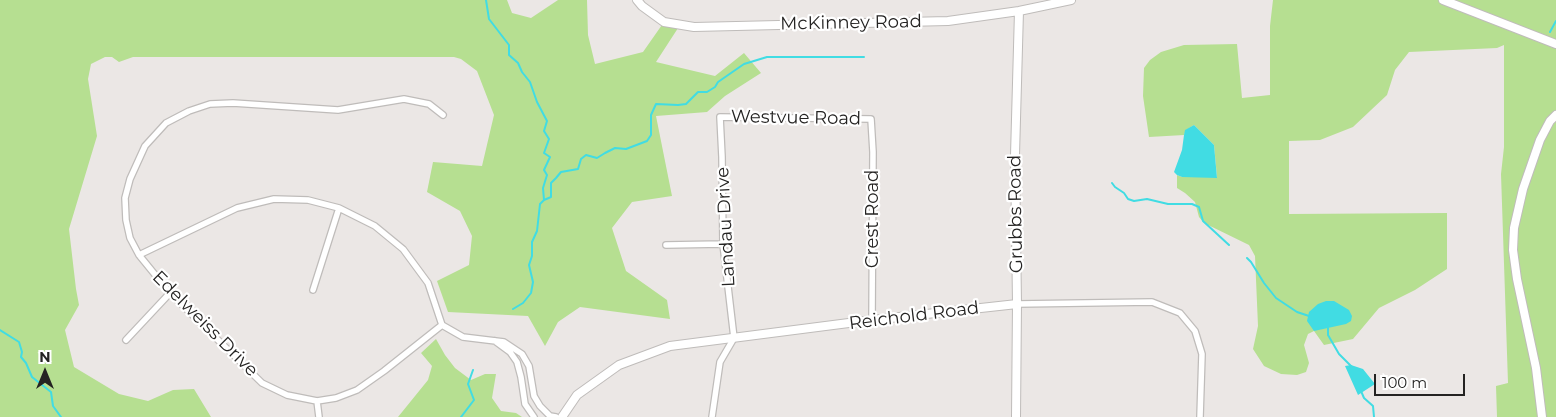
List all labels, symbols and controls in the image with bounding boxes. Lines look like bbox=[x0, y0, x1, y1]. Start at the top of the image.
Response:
street label: McKinney Road bbox=[780, 11, 922, 35]
street label: Westvue Road bbox=[731, 106, 861, 130]
street label: Grubbs Road bbox=[1004, 155, 1028, 273]
street label: Landau Drive bbox=[712, 166, 740, 288]
street label: Crest Road bbox=[862, 170, 884, 268]
street label: Edelweiss Drive bbox=[148, 267, 262, 381]
street label: Reichold Road bbox=[848, 297, 980, 335]
north arrow bbox=[20, 347, 70, 397]
text: N bbox=[39, 348, 51, 366]
scale bar bbox=[1376, 364, 1467, 396]
text: 100 m bbox=[1382, 373, 1427, 392]

